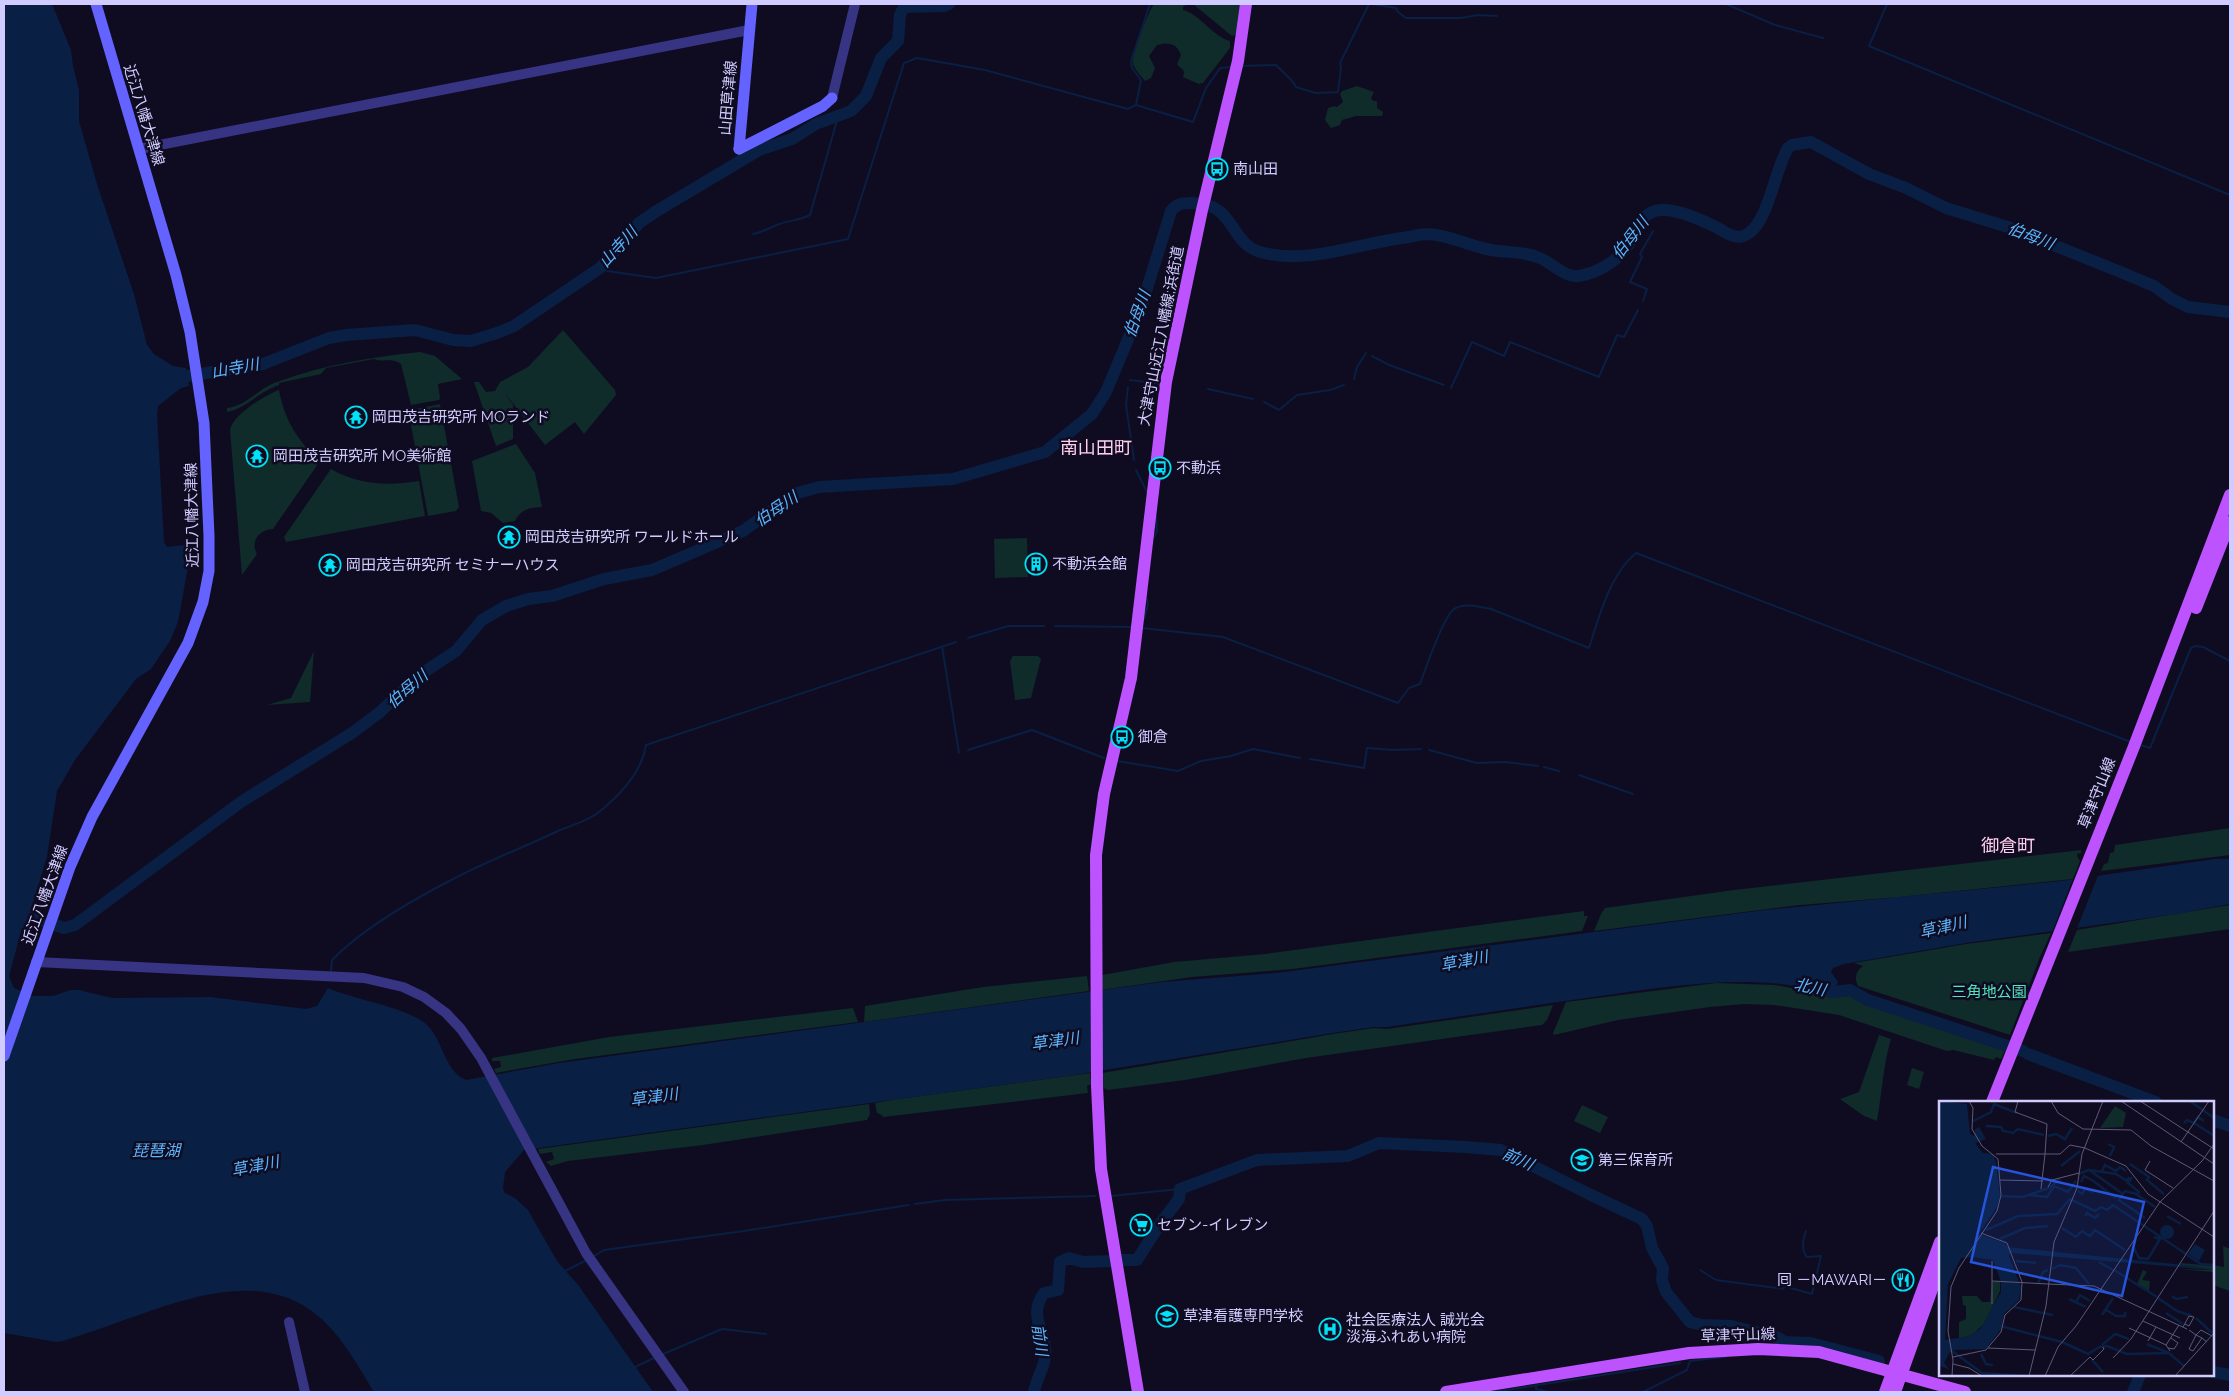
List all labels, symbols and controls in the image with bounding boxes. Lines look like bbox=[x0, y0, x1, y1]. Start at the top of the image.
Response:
street label: 山田草津線 bbox=[716, 60, 740, 136]
street label: 近江八幡大津線 bbox=[120, 62, 168, 168]
bus stop icon: 南山田 bbox=[1205, 157, 1229, 181]
place label: 南山田 bbox=[1233, 160, 1278, 178]
water label: 伯母川 bbox=[1608, 212, 1653, 263]
water label: 伯母川 bbox=[2005, 219, 2059, 254]
water label: 山寺川 bbox=[595, 221, 642, 271]
street label: 大津守山近江八幡線;浜街道 bbox=[1135, 244, 1187, 428]
water label: 伯母川 bbox=[1120, 286, 1155, 340]
water label: 山寺川 bbox=[210, 354, 262, 382]
temple icon: 岡田茂吉研究所 MOランド bbox=[344, 405, 368, 429]
place label: 岡田茂吉研究所 MOランド bbox=[372, 408, 550, 426]
district label: 南山田町 bbox=[1060, 437, 1132, 458]
temple icon: 岡田茂吉研究所 MO美術館 bbox=[245, 444, 269, 468]
place label: 岡田茂吉研究所 MO美術館 bbox=[273, 447, 451, 465]
bus stop icon: 不動浜 bbox=[1148, 456, 1172, 480]
place label: 不動浜 bbox=[1176, 459, 1221, 477]
street label: 近江八幡大津線 bbox=[182, 462, 202, 568]
water label: 伯母川 bbox=[751, 487, 803, 530]
temple icon: 岡田茂吉研究所 ワールドホール bbox=[497, 525, 521, 549]
place label: 岡田茂吉研究所 ワールドホール bbox=[525, 528, 739, 546]
building icon: 不動浜会館 bbox=[1024, 552, 1048, 576]
temple icon: 岡田茂吉研究所 セミナーハウス bbox=[318, 553, 342, 577]
place label: 不動浜会館 bbox=[1052, 555, 1127, 573]
place label: 岡田茂吉研究所 セミナーハウス bbox=[346, 556, 560, 574]
water label: 伯母川 bbox=[383, 665, 433, 712]
bus stop icon: 御倉 bbox=[1110, 725, 1134, 749]
place label: 御倉 bbox=[1138, 728, 1168, 746]
street label: 草津守山線 bbox=[2075, 755, 2119, 831]
district label: 御倉町 bbox=[1981, 835, 2035, 856]
street label: 近江八幡大津線 bbox=[19, 843, 71, 947]
water label: 草津川 bbox=[1917, 912, 1970, 942]
water label: 草津川 bbox=[1439, 947, 1491, 975]
water label: 北川 bbox=[1792, 974, 1830, 1000]
park label: 三角地公園 bbox=[1951, 983, 2027, 1001]
water label: 草津川 bbox=[1030, 1028, 1082, 1054]
water label: 草津川 bbox=[629, 1084, 681, 1110]
inset map bbox=[1939, 1101, 2214, 1376]
water label: 琵琶湖 bbox=[132, 1141, 183, 1160]
water label: 前川 bbox=[1500, 1144, 1538, 1175]
school or university icon: 第三保育所 bbox=[1570, 1148, 1594, 1172]
place label: 第三保育所 bbox=[1598, 1151, 1673, 1169]
water label: 草津川 bbox=[230, 1152, 282, 1180]
supermarket icon: セブン-イレブン bbox=[1129, 1213, 1153, 1237]
place label: セブン-イレブン bbox=[1157, 1216, 1268, 1234]
restaurant icon: 囘 －MAWARI－ bbox=[1891, 1268, 1915, 1292]
place label: 囘 －MAWARI－ bbox=[1777, 1271, 1887, 1289]
school or university icon: 草津看護専門学校 bbox=[1155, 1304, 1179, 1328]
place label: 草津看護専門学校 bbox=[1183, 1307, 1303, 1325]
place label: 社会医療法人 誠光会 淡海ふれあい病院 bbox=[1346, 1311, 1485, 1346]
hospital icon: 社会医療法人 誠光会 淡海ふれあい病院 bbox=[1318, 1317, 1342, 1341]
water label: 前川 bbox=[1028, 1323, 1052, 1359]
street label: 草津守山線 bbox=[1700, 1325, 1776, 1345]

